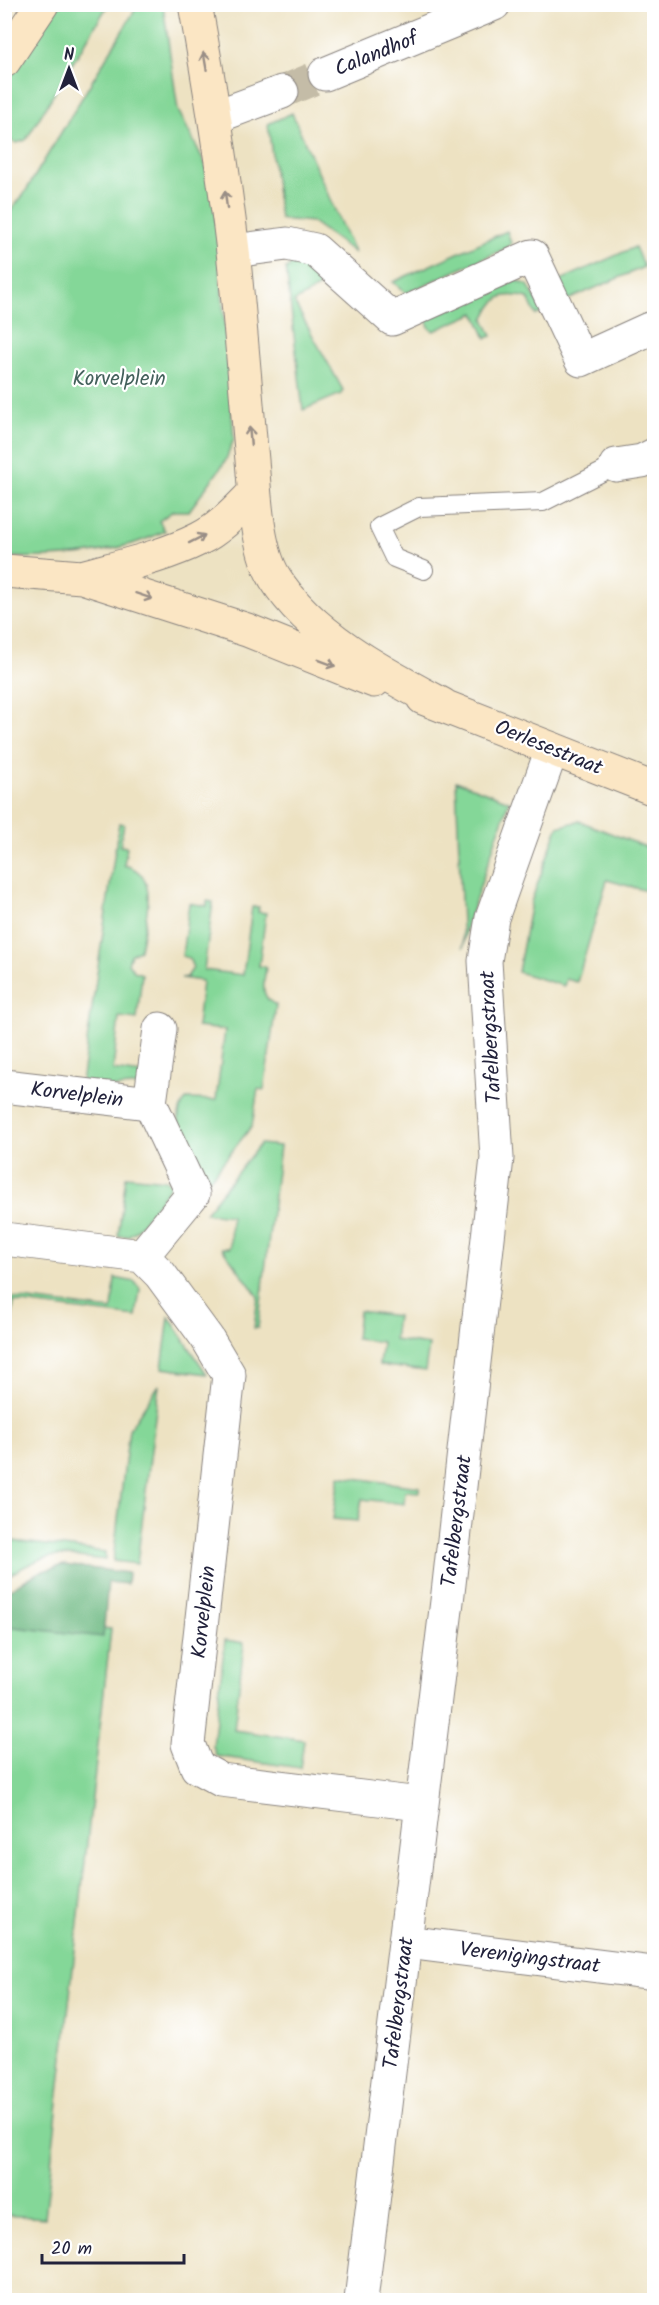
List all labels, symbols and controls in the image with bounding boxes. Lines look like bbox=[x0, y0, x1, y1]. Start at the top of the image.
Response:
street label: Calandhof bbox=[330, 22, 425, 86]
north arrow bbox=[39, 39, 99, 99]
text: N bbox=[64, 43, 74, 68]
one-way arrow bbox=[199, 52, 210, 71]
one-way arrow bbox=[220, 190, 231, 210]
park label: Korvelplein bbox=[72, 363, 166, 396]
one-way arrow bbox=[244, 426, 255, 446]
one-way arrow bbox=[188, 532, 206, 544]
one-way arrow bbox=[134, 592, 153, 603]
one-way arrow bbox=[317, 659, 335, 670]
street label: Oerlesestraat bbox=[489, 712, 608, 785]
street label: Tafelbergstraat bbox=[471, 969, 511, 1104]
street label: Korvelplein bbox=[29, 1073, 125, 1118]
street label: Tafelbergstraat bbox=[433, 1452, 482, 1589]
street label: Korvelplein bbox=[183, 1564, 226, 1660]
street label: Tafelbergstraat bbox=[375, 1934, 424, 2071]
street label: Verenigingstraat bbox=[458, 1934, 603, 1984]
scale bar bbox=[42, 2227, 184, 2265]
text: 20 m bbox=[51, 2235, 92, 2264]

